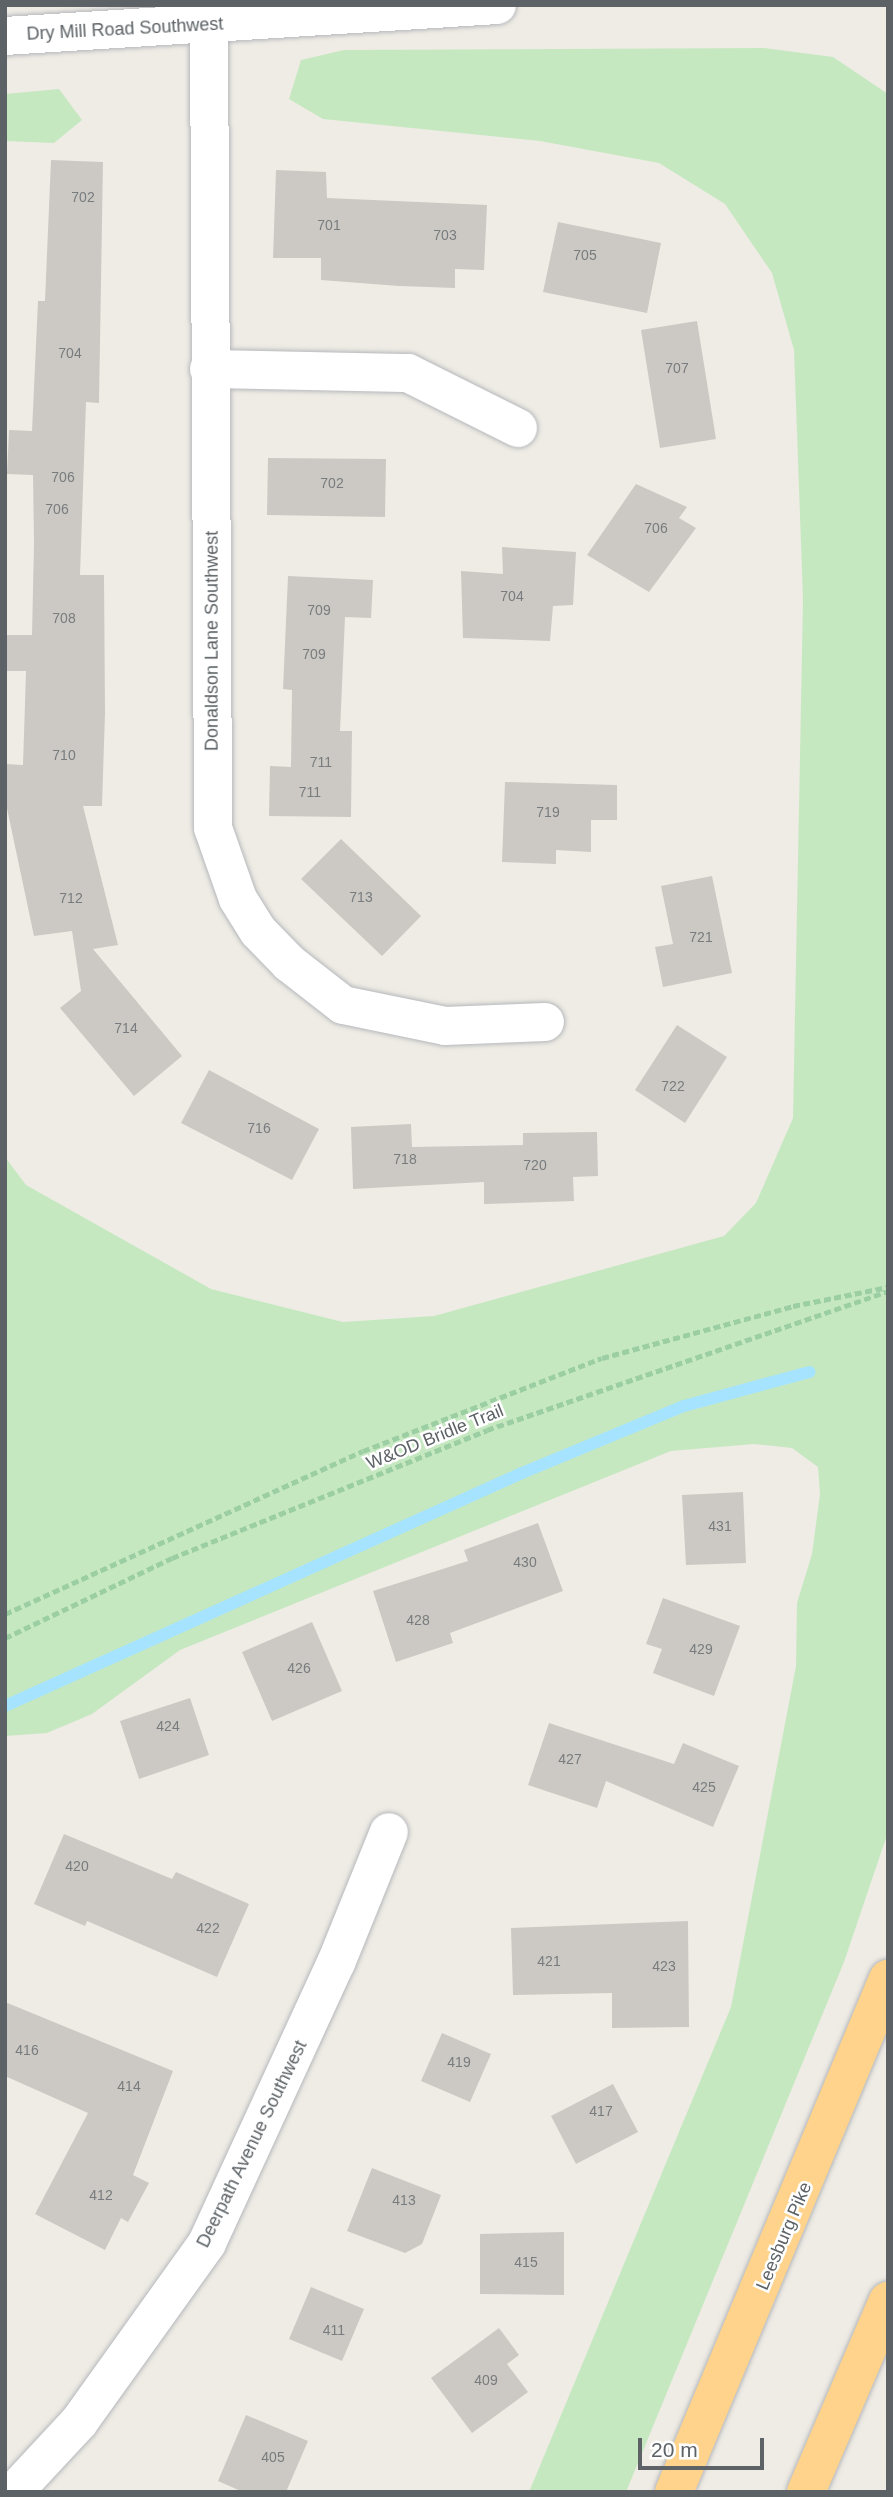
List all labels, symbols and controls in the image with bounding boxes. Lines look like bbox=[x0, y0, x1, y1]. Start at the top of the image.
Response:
street label: Dry Mill Road Southwest bbox=[26, 13, 224, 45]
house number: 702 bbox=[71, 189, 95, 205]
house number: 701 bbox=[317, 217, 341, 233]
house number: 703 bbox=[433, 227, 457, 243]
house number: 705 bbox=[573, 247, 597, 263]
house number: 704 bbox=[58, 345, 82, 361]
house number: 707 bbox=[665, 360, 689, 376]
house number: 706 bbox=[51, 469, 75, 485]
house number: 702 bbox=[320, 475, 344, 491]
house number: 706 bbox=[45, 501, 69, 517]
house number: 706 bbox=[644, 520, 668, 536]
street label: Donaldson Lane Southwest bbox=[201, 531, 223, 751]
house number: 704 bbox=[500, 588, 524, 604]
house number: 709 bbox=[307, 602, 331, 618]
house number: 708 bbox=[52, 610, 76, 626]
house number: 709 bbox=[302, 646, 326, 662]
house number: 710 bbox=[52, 747, 76, 763]
house number: 711 bbox=[310, 754, 332, 770]
house number: 711 bbox=[299, 784, 321, 800]
house number: 719 bbox=[536, 804, 560, 820]
house number: 713 bbox=[349, 889, 373, 905]
house number: 712 bbox=[59, 890, 83, 906]
house number: 721 bbox=[689, 929, 713, 945]
house number: 714 bbox=[114, 1020, 138, 1036]
house number: 722 bbox=[661, 1078, 685, 1094]
house number: 716 bbox=[247, 1120, 271, 1136]
house number: 718 bbox=[393, 1151, 417, 1167]
house number: 720 bbox=[523, 1157, 547, 1173]
street label: W&OD Bridle Trail bbox=[363, 1400, 507, 1474]
house number: 431 bbox=[708, 1518, 732, 1534]
house number: 430 bbox=[513, 1554, 537, 1570]
house number: 428 bbox=[406, 1612, 430, 1628]
house number: 429 bbox=[689, 1641, 713, 1657]
house number: 426 bbox=[287, 1660, 311, 1676]
house number: 424 bbox=[156, 1718, 180, 1734]
house number: 427 bbox=[558, 1751, 582, 1767]
house number: 425 bbox=[692, 1779, 716, 1795]
house number: 420 bbox=[65, 1858, 89, 1874]
house number: 422 bbox=[196, 1920, 220, 1936]
house number: 421 bbox=[537, 1953, 561, 1969]
house number: 423 bbox=[652, 1958, 676, 1974]
street label: Deerpath Avenue Southwest bbox=[192, 2036, 312, 2252]
house number: 416 bbox=[15, 2042, 39, 2058]
house number: 419 bbox=[447, 2054, 471, 2070]
house number: 414 bbox=[117, 2078, 141, 2094]
house number: 417 bbox=[589, 2103, 613, 2119]
street label: Leesburg Pike bbox=[752, 2179, 816, 2293]
house number: 412 bbox=[89, 2187, 113, 2203]
house number: 413 bbox=[392, 2192, 416, 2208]
house number: 415 bbox=[514, 2254, 538, 2270]
house number: 411 bbox=[323, 2322, 345, 2338]
house number: 409 bbox=[474, 2372, 498, 2388]
scale bar bbox=[641, 2424, 767, 2468]
text: 20 m bbox=[651, 2438, 698, 2461]
house number: 405 bbox=[261, 2449, 285, 2465]

